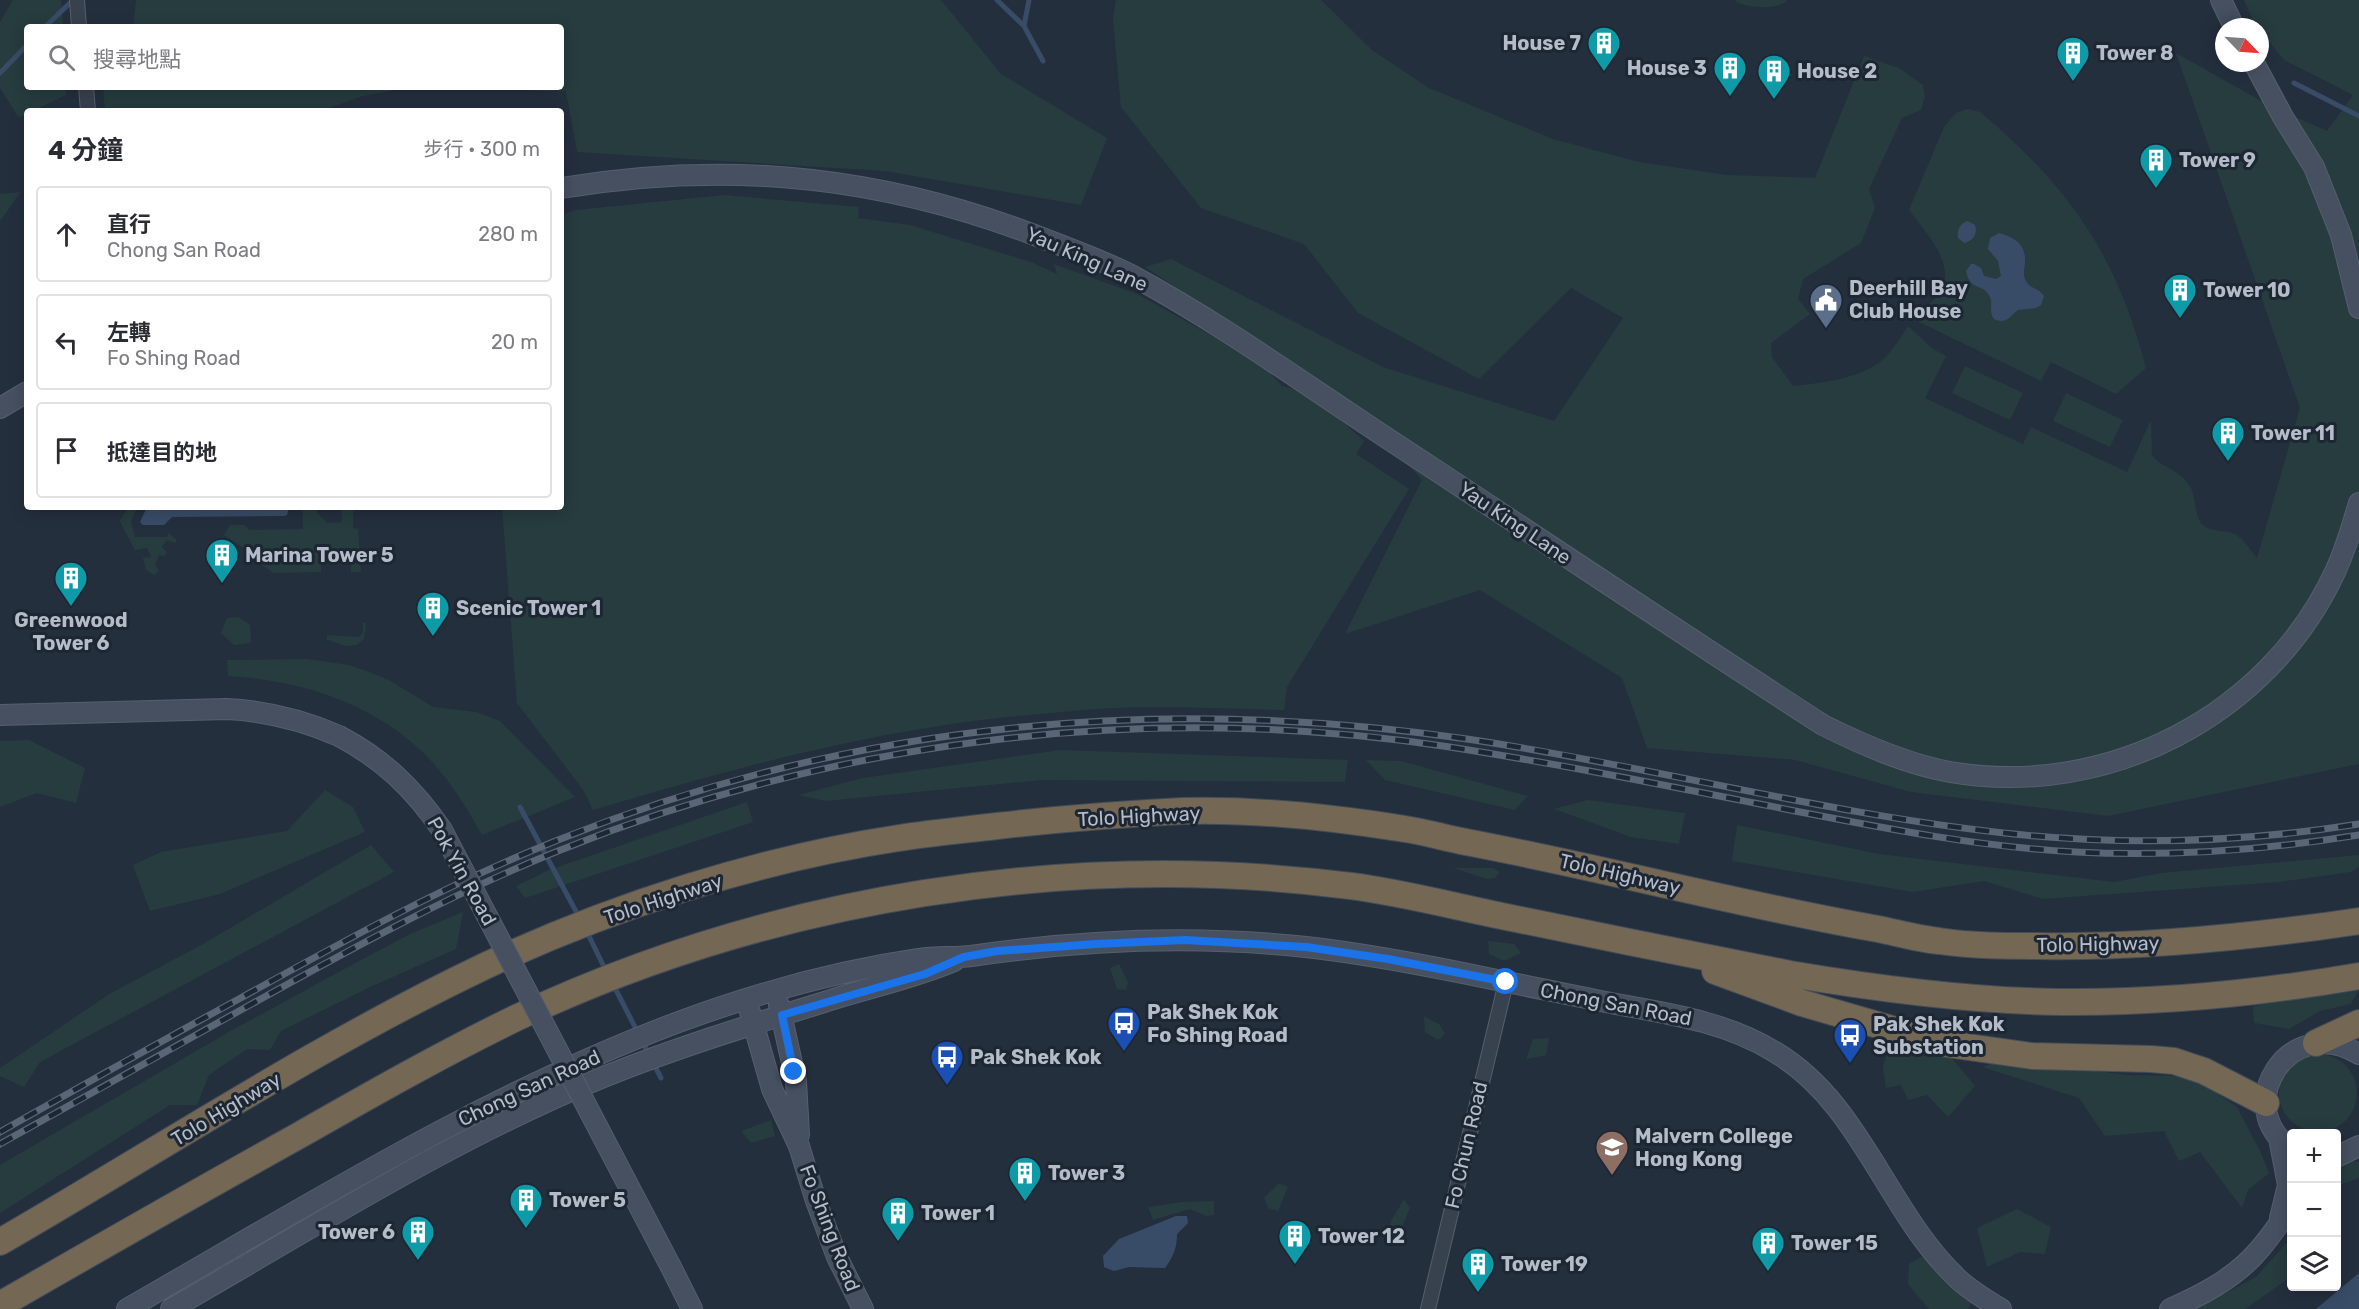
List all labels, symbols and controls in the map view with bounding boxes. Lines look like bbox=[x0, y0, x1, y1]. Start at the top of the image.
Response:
north arrow bbox=[2215, 18, 2269, 72]
search box bbox=[24, 24, 564, 90]
building icon: House 7 bbox=[1586, 25, 1622, 72]
place label: House 7 bbox=[1502, 31, 1581, 55]
building icon: Tower 8 bbox=[2055, 35, 2091, 82]
icon: search bbox=[45, 41, 78, 74]
place label: Tower 8 bbox=[2096, 41, 2174, 65]
text: 搜尋地點 bbox=[93, 46, 181, 73]
building icon: House 3 bbox=[1712, 50, 1748, 97]
building icon: House 2 bbox=[1756, 53, 1792, 100]
place label: House 3 bbox=[1627, 56, 1707, 80]
place label: House 2 bbox=[1797, 59, 1877, 83]
text: 4 分鐘 bbox=[48, 135, 123, 166]
text: 步行 · 300 m bbox=[424, 137, 540, 161]
building icon: Tower 9 bbox=[2138, 142, 2174, 189]
place label: Tower 9 bbox=[2179, 148, 2256, 172]
text: 直行 bbox=[107, 211, 151, 238]
icon: ahead bbox=[50, 218, 83, 251]
text: 280 m bbox=[478, 222, 538, 246]
street label: Yau King Lane bbox=[1023, 222, 1151, 296]
text: Chong San Road bbox=[107, 238, 261, 262]
building icon: Tower 10 bbox=[2162, 272, 2198, 319]
place label: Deerhill Bay Club House bbox=[1849, 276, 1968, 323]
place label: Tower 10 bbox=[2203, 278, 2291, 302]
public building icon: Deerhill Bay Club House bbox=[1808, 282, 1844, 329]
text: 左轉 bbox=[107, 319, 151, 346]
icon: left bbox=[50, 326, 83, 359]
text: 20 m bbox=[491, 330, 538, 354]
text: Fo Shing Road bbox=[107, 346, 241, 370]
building icon: Tower 11 bbox=[2210, 415, 2246, 462]
place label: Tower 11 bbox=[2251, 421, 2335, 445]
icon: arrive bbox=[50, 434, 83, 467]
text: 抵達目的地 bbox=[107, 439, 217, 466]
street label: Yau King Lane bbox=[1454, 477, 1576, 569]
building icon: Marina Tower 5 bbox=[204, 537, 240, 584]
place label: Marina Tower 5 bbox=[245, 543, 394, 567]
building icon: Greenwood Tower 6 bbox=[53, 560, 89, 607]
building icon: Scenic Tower 1 bbox=[415, 590, 451, 637]
place label: Scenic Tower 1 bbox=[456, 596, 601, 620]
place label: Greenwood Tower 6 bbox=[14, 608, 128, 655]
street label: Tolo Highway bbox=[1077, 801, 1201, 831]
street label: Pok Yin Road bbox=[422, 813, 502, 929]
street label: Tolo Highway bbox=[1557, 848, 1683, 900]
street label: Tolo Highway bbox=[601, 869, 725, 929]
street label: Tolo Highway bbox=[2036, 931, 2160, 957]
route start bbox=[1492, 968, 1518, 994]
street label: Chong San Road bbox=[1538, 978, 1694, 1030]
place label: Pak Shek Kok Fo Shing Road bbox=[1147, 1000, 1288, 1047]
bus stop icon: Pak Shek Kok Fo Shing Road bbox=[1106, 1005, 1142, 1052]
place label: Pak Shek Kok Substation bbox=[1873, 1012, 2005, 1059]
bus stop icon: Pak Shek Kok Substation bbox=[1832, 1017, 1868, 1064]
bus stop icon: Pak Shek Kok bbox=[929, 1039, 965, 1086]
street label: Chong San Road bbox=[454, 1045, 604, 1131]
place label: Pak Shek Kok bbox=[970, 1045, 1102, 1069]
route end bbox=[780, 1058, 806, 1084]
street label: Tolo Highway bbox=[167, 1067, 285, 1151]
street label: Fo Chun Road bbox=[1440, 1079, 1492, 1211]
place label: Malvern College Hong Kong bbox=[1635, 1124, 1793, 1171]
school or university icon: Malvern College Hong Kong bbox=[1594, 1129, 1630, 1176]
map controls bbox=[2287, 1129, 2341, 1291]
button: + bbox=[2287, 1129, 2341, 1183]
building icon: Tower 3 bbox=[1007, 1155, 1043, 1202]
street label: Fo Shing Road bbox=[795, 1161, 865, 1295]
place label: Tower 3 bbox=[1048, 1161, 1125, 1185]
building icon: Tower 5 bbox=[508, 1182, 544, 1229]
button: − bbox=[2287, 1183, 2341, 1237]
place label: Tower 5 bbox=[549, 1188, 626, 1212]
building icon: Tower 1 bbox=[880, 1195, 916, 1242]
place label: Tower 1 bbox=[921, 1201, 995, 1225]
building icon: Tower 6 bbox=[400, 1214, 436, 1261]
building icon: Tower 12 bbox=[1277, 1218, 1313, 1265]
place label: Tower 6 bbox=[318, 1220, 395, 1244]
place label: Tower 12 bbox=[1318, 1224, 1405, 1248]
building icon: Tower 15 bbox=[1750, 1225, 1786, 1272]
place label: Tower 15 bbox=[1791, 1231, 1878, 1255]
button: layers bbox=[2287, 1237, 2341, 1291]
building icon: Tower 19 bbox=[1460, 1246, 1496, 1293]
place label: Tower 19 bbox=[1501, 1252, 1588, 1276]

